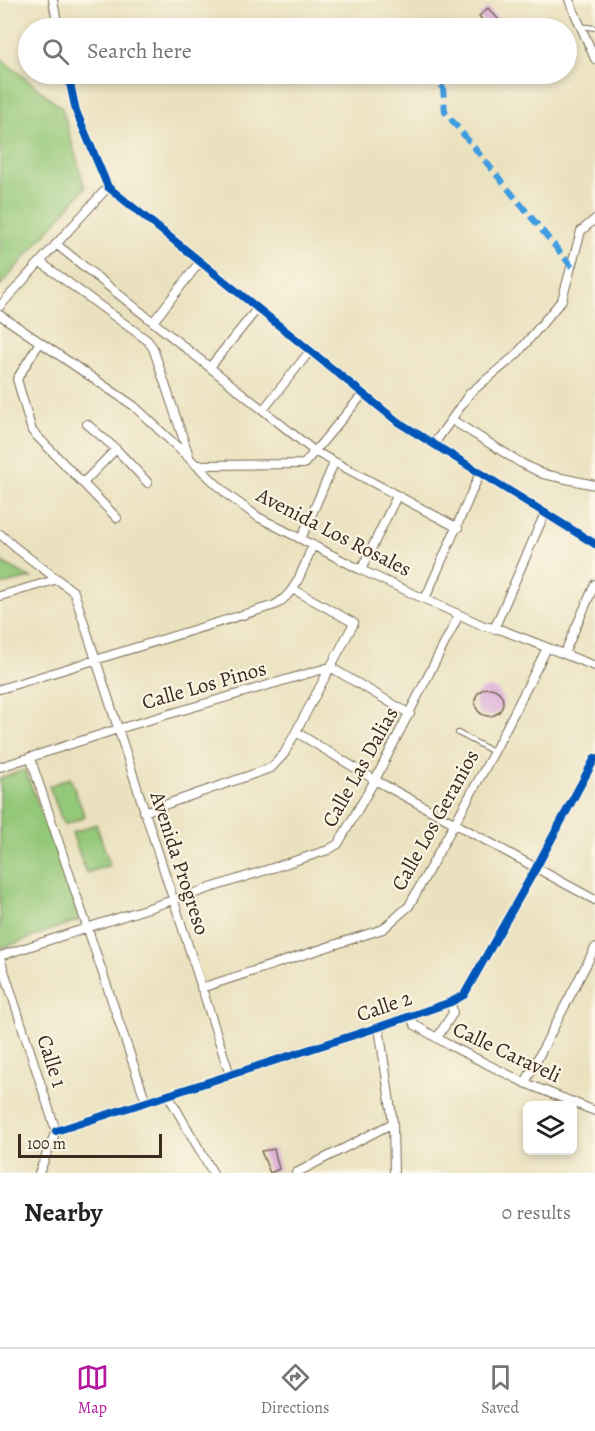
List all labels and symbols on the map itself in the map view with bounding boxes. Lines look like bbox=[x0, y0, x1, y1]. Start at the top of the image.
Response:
street label: Avenida Los Rosales bbox=[251, 480, 416, 583]
street label: Calle Los Pinos bbox=[139, 654, 269, 716]
street label: Calle Las Dalias bbox=[315, 702, 405, 832]
street label: Calle Los Geranios bbox=[385, 744, 485, 896]
street label: Avenida Progreso bbox=[143, 787, 216, 938]
street label: Calle 2 bbox=[353, 984, 415, 1028]
street label: Calle Caraveli bbox=[448, 1015, 566, 1089]
street label: Calle 1 bbox=[30, 1031, 74, 1091]
scale bar bbox=[18, 1131, 162, 1158]

